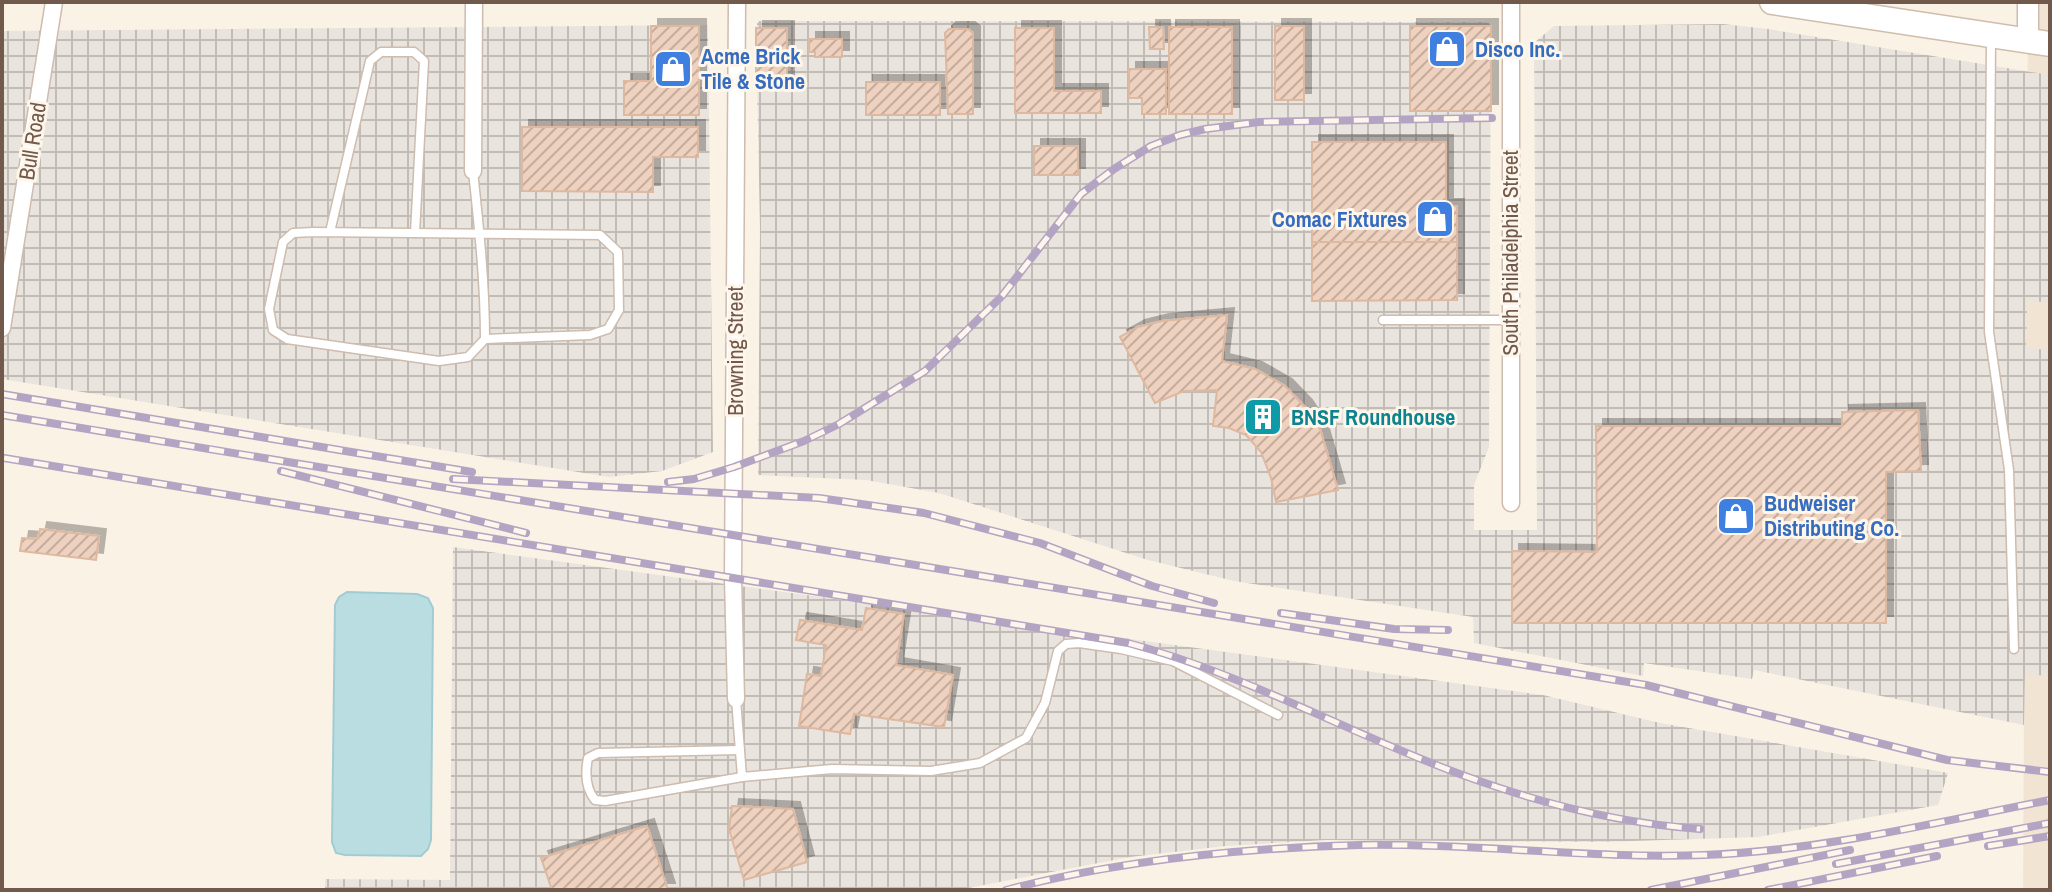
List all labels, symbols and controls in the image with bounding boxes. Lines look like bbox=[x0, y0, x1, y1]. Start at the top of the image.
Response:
shop icon: Disco Inc. bbox=[1426, 28, 1468, 70]
place label: Disco Inc. bbox=[1475, 34, 1560, 64]
place label: Acme Brick Tile & Stone bbox=[701, 41, 805, 96]
shop icon: Acme Brick Tile & Stone bbox=[652, 48, 694, 90]
street label: Bull Road bbox=[11, 100, 53, 182]
street label: South Philadelphia Street bbox=[1495, 150, 1525, 356]
shop icon: Comac Fixtures bbox=[1414, 198, 1456, 240]
place label: Comac Fixtures bbox=[1272, 204, 1407, 234]
street label: Browning Street bbox=[720, 286, 750, 416]
building icon: BNSF Roundhouse bbox=[1242, 396, 1284, 438]
place label: BNSF Roundhouse bbox=[1291, 402, 1455, 432]
place label: Budweiser Distributing Co. bbox=[1764, 488, 1899, 543]
shop icon: Budweiser Distributing Co. bbox=[1715, 495, 1757, 537]

